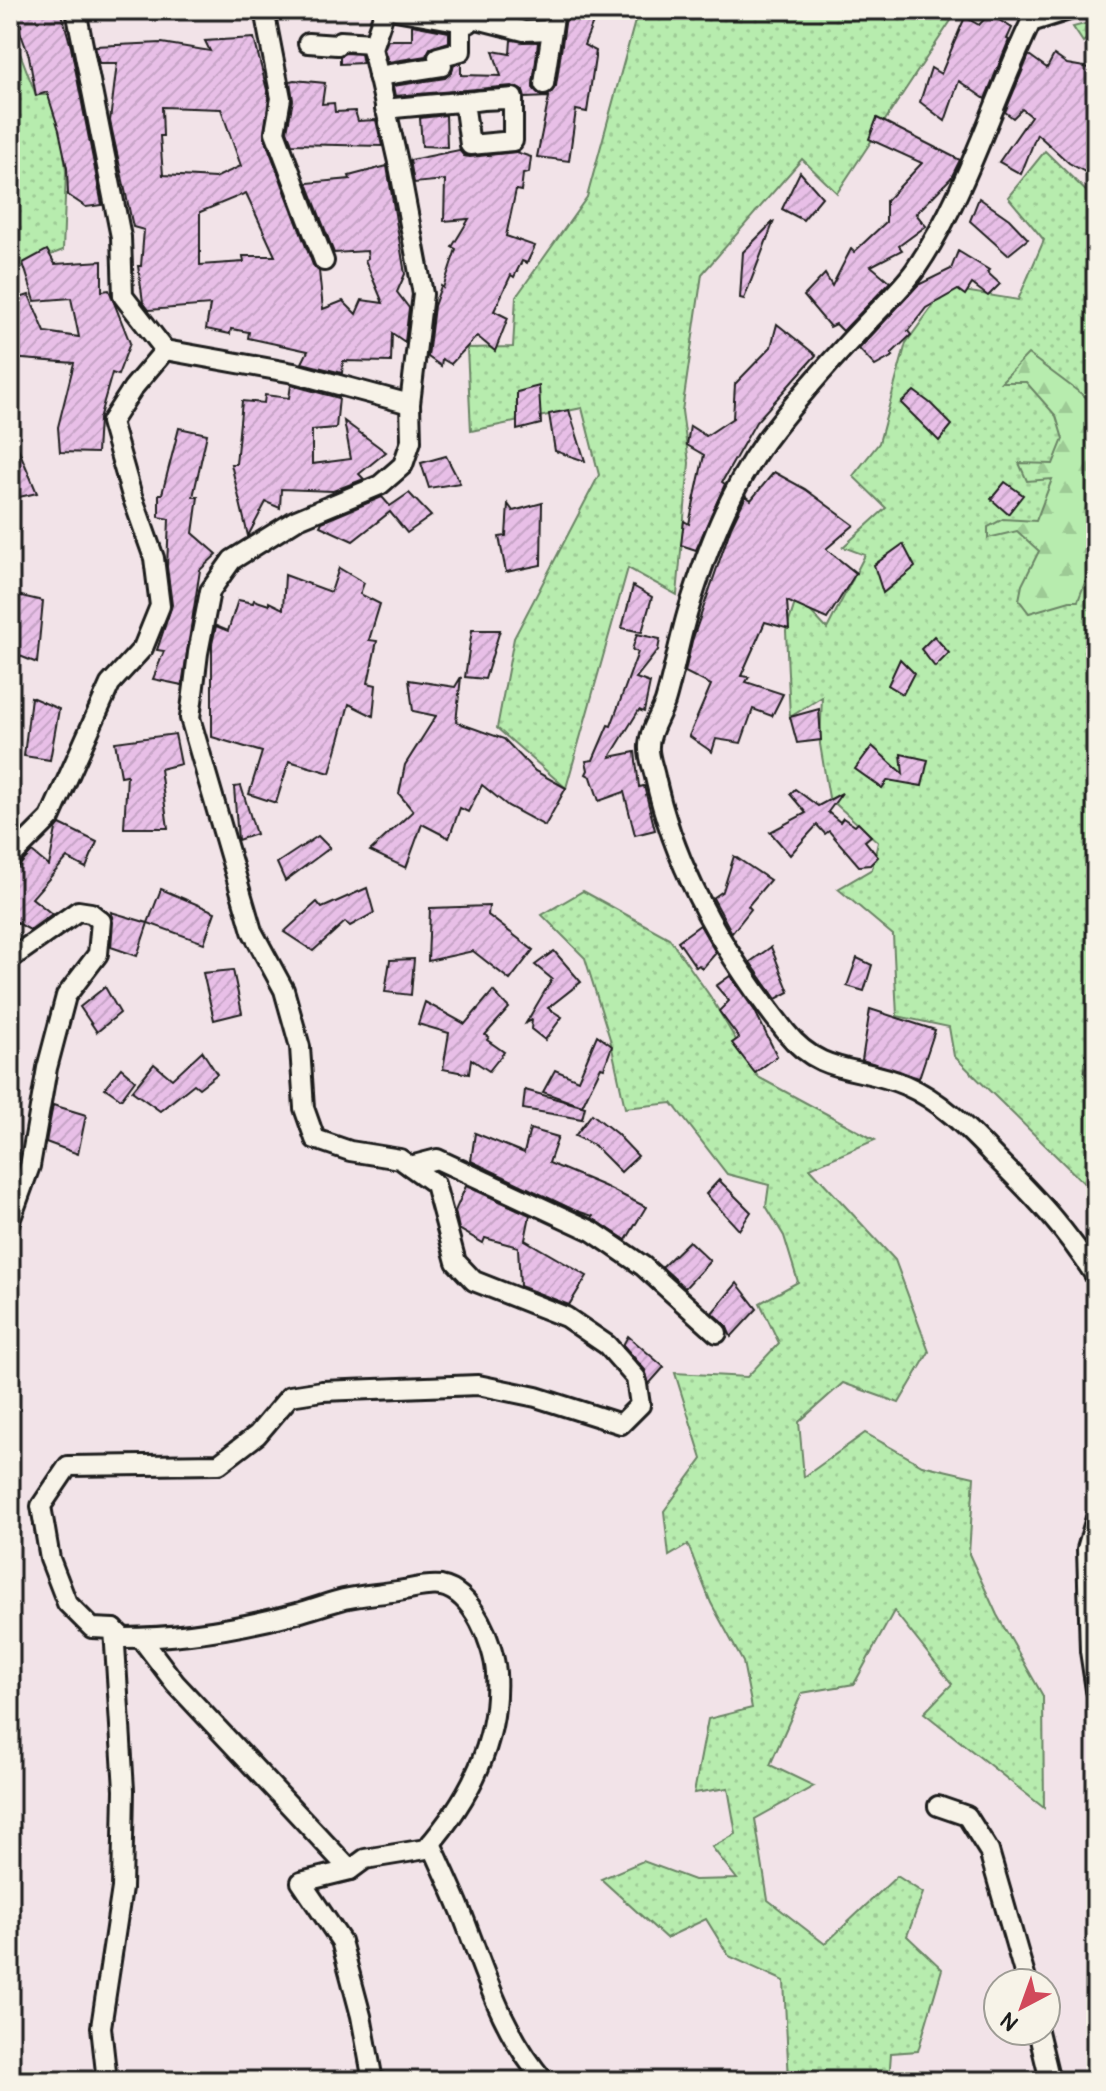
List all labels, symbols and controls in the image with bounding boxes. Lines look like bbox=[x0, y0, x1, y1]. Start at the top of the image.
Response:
north arrow bbox=[982, 1967, 1062, 2047]
text: N bbox=[995, 2006, 1024, 2037]

